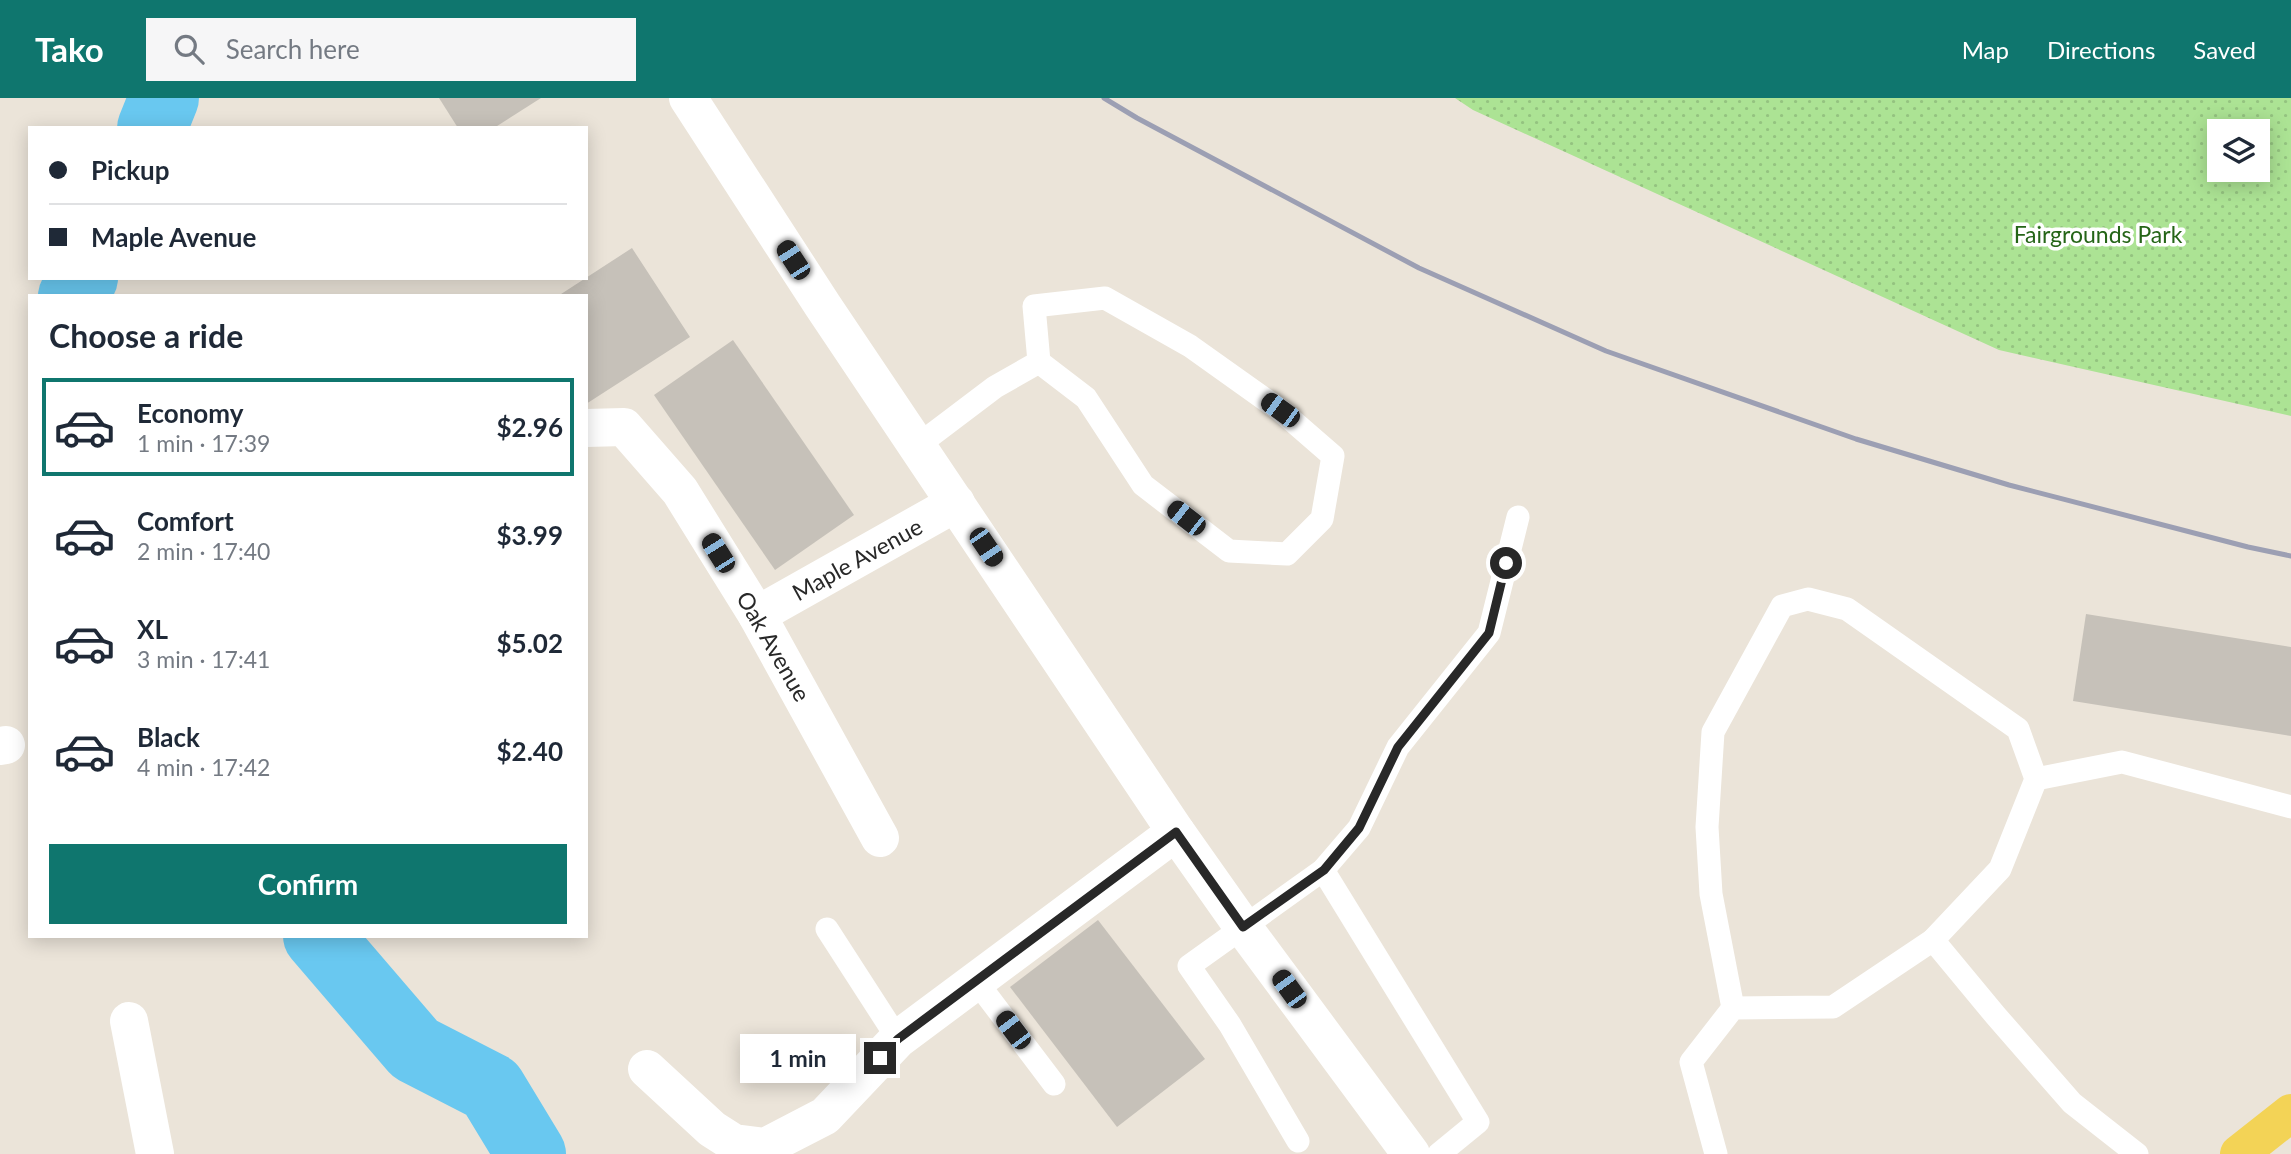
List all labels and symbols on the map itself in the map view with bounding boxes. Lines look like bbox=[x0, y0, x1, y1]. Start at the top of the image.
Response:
park label: Fairgrounds Park bbox=[2014, 220, 2183, 248]
car bbox=[773, 237, 814, 283]
car bbox=[1257, 389, 1304, 431]
car bbox=[1163, 497, 1210, 539]
street label: Maple Avenue bbox=[787, 512, 927, 606]
car bbox=[966, 524, 1007, 570]
car bbox=[698, 530, 739, 576]
route start bbox=[1490, 547, 1522, 579]
street label: Oak Avenue bbox=[731, 586, 817, 706]
car bbox=[1269, 966, 1310, 1012]
car bbox=[992, 1007, 1035, 1053]
callout: 1 min bbox=[740, 1034, 856, 1082]
route end bbox=[864, 1042, 896, 1074]

